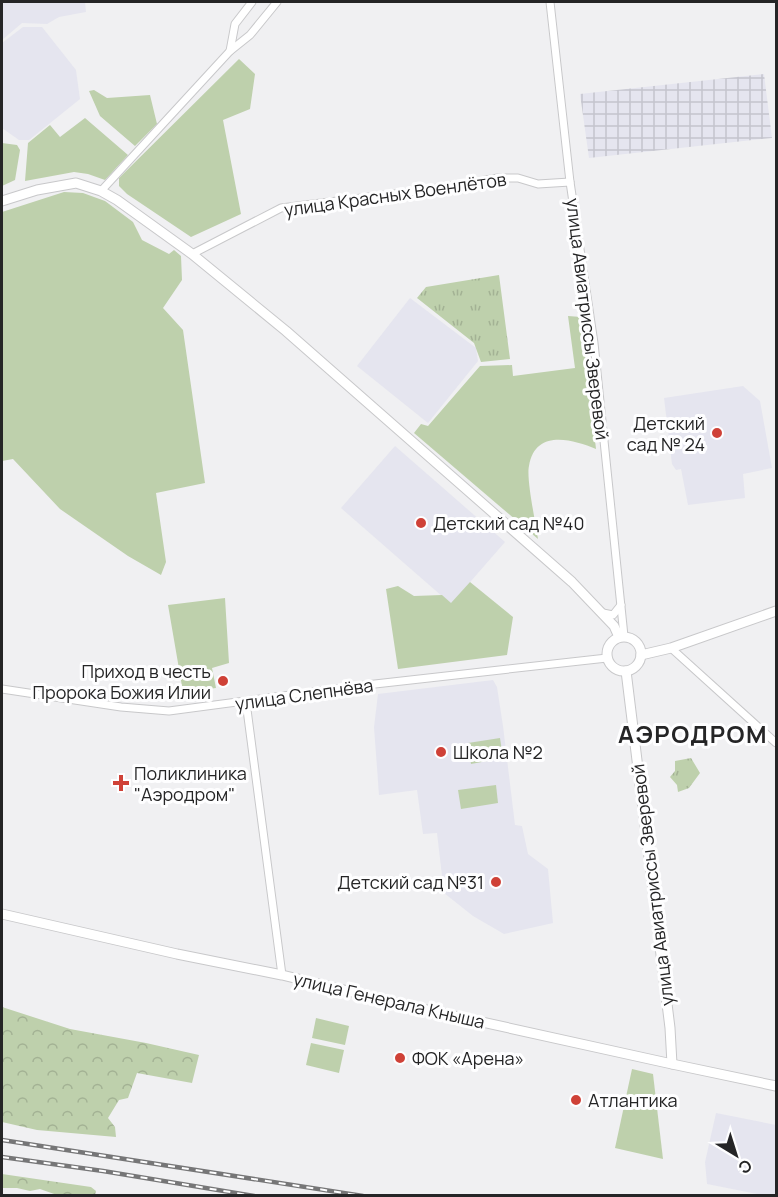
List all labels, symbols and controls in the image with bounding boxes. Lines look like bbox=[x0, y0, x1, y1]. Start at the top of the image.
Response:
street label: улица Красных Военлётов bbox=[282, 166, 508, 221]
street label: улица Авиатриссы Зверевой bbox=[561, 197, 615, 441]
place label: Детский сад № 24 bbox=[627, 411, 705, 456]
marker: Детский сад № 24 bbox=[710, 426, 724, 440]
place label: Детский сад №40 bbox=[433, 511, 584, 535]
marker: Детский сад №40 bbox=[414, 516, 428, 530]
place label: Приход в честь Пророка Божия Илии bbox=[33, 659, 211, 704]
street label: улица Слепнёва bbox=[233, 672, 375, 716]
marker: Приход в честь Пророка Божия Илии bbox=[216, 674, 230, 688]
district label: АЭРОДРОМ bbox=[618, 717, 768, 750]
place label: Школа №2 bbox=[453, 740, 543, 764]
marker: Школа №2 bbox=[434, 745, 448, 759]
place label: Поликлиника "Аэродром" bbox=[134, 761, 247, 806]
street label: улица Авиатриссы Зверевой bbox=[625, 763, 679, 1007]
marker: Поликлиника "Аэродром" bbox=[112, 774, 130, 792]
place label: Детский сад №31 bbox=[337, 870, 484, 894]
marker: Детский сад №31 bbox=[489, 875, 503, 889]
street label: улица Генерала Кныша bbox=[291, 966, 487, 1034]
place label: ФОК «Арена» bbox=[412, 1046, 524, 1070]
marker: ФОК «Арена» bbox=[393, 1051, 407, 1065]
place label: Атлантика bbox=[588, 1088, 678, 1112]
marker: Атлантика bbox=[569, 1093, 583, 1107]
north arrow bbox=[706, 1125, 766, 1185]
text: С bbox=[734, 1155, 757, 1179]

